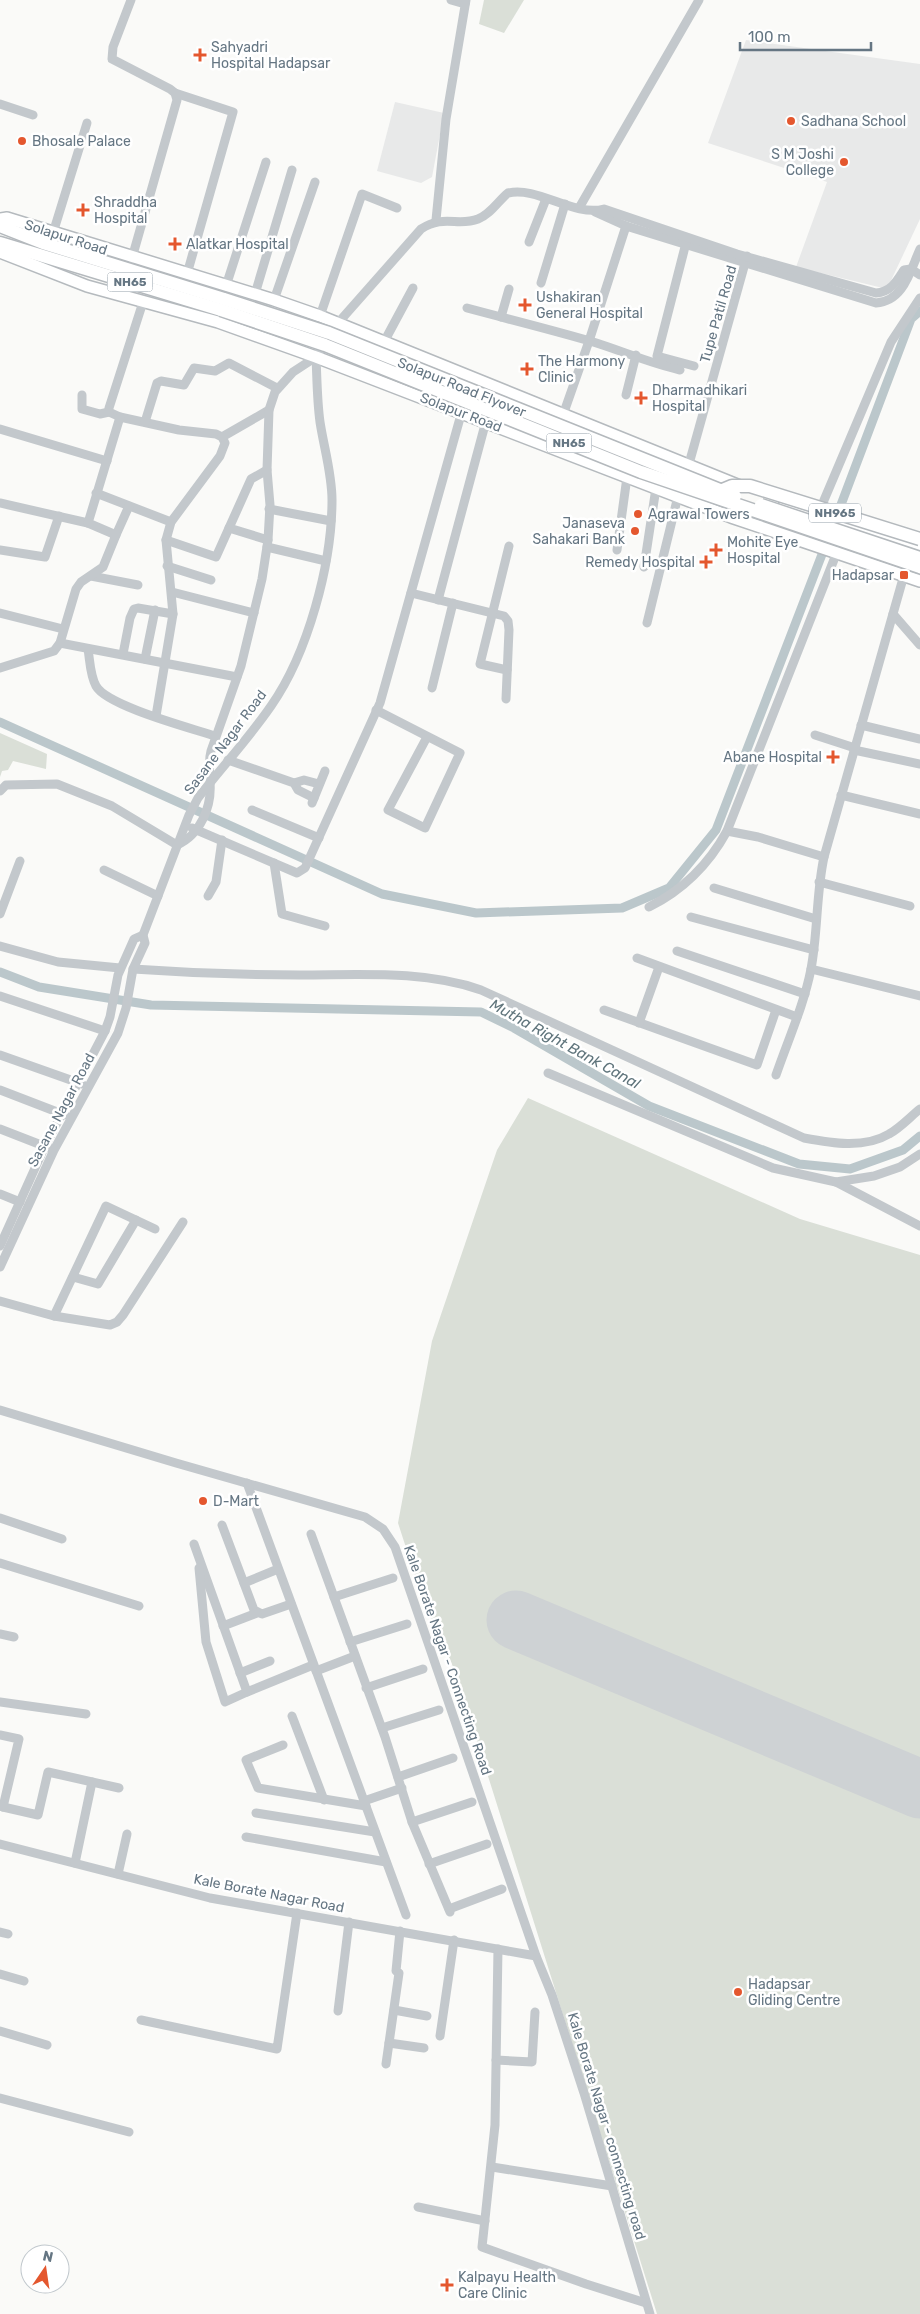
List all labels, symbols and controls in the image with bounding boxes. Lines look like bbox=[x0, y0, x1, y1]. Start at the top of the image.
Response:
scale bar bbox=[740, 20, 871, 52]
text: 100 m bbox=[748, 28, 790, 46]
place label: Sahyadri Hospital Hadapsar bbox=[211, 39, 331, 72]
marker: Sahyadri Hospital Hadapsar bbox=[193, 48, 207, 62]
place label: Sadhana School bbox=[801, 113, 906, 130]
marker: Sadhana School bbox=[785, 115, 797, 127]
place label: Bhosale Palace bbox=[32, 133, 131, 150]
marker: Bhosale Palace bbox=[16, 135, 28, 147]
place label: S M Joshi College bbox=[771, 146, 834, 179]
marker: S M Joshi College bbox=[838, 156, 850, 168]
place label: Shraddha Hospital bbox=[94, 194, 157, 227]
marker: Shraddha Hospital bbox=[76, 203, 90, 217]
street label: Solapur Road bbox=[22, 216, 109, 259]
place label: Alatkar Hospital bbox=[186, 236, 289, 253]
marker: Alatkar Hospital bbox=[168, 237, 182, 251]
street label: Tupe Patil Road bbox=[696, 264, 740, 365]
road number: NH65 bbox=[108, 272, 152, 292]
place label: Ushakiran General Hospital bbox=[536, 289, 643, 322]
marker: Ushakiran General Hospital bbox=[518, 298, 532, 312]
street label: Solapur Road Flyover bbox=[395, 353, 529, 421]
place label: The Harmony Clinic bbox=[538, 353, 625, 386]
marker: The Harmony Clinic bbox=[520, 362, 534, 376]
place label: Dharmadhikari Hospital bbox=[652, 382, 747, 415]
street label: Solapur Road bbox=[418, 389, 504, 435]
marker: Dharmadhikari Hospital bbox=[634, 391, 648, 405]
road number: NH65 bbox=[546, 433, 592, 452]
road number: NH965 bbox=[809, 503, 861, 522]
place label: Agrawal Towers bbox=[648, 506, 750, 523]
marker: Agrawal Towers bbox=[632, 508, 644, 520]
place label: Janaseva Sahakari Bank bbox=[533, 515, 626, 548]
marker: Janaseva Sahakari Bank bbox=[629, 525, 641, 537]
place label: Mohite Eye Hospital bbox=[727, 534, 799, 567]
marker: Mohite Eye Hospital bbox=[709, 543, 723, 557]
place label: Remedy Hospital bbox=[585, 554, 695, 571]
marker: Remedy Hospital bbox=[699, 555, 713, 569]
place label: Hadapsar bbox=[832, 567, 895, 584]
marker: Hadapsar bbox=[898, 569, 910, 581]
street label: Sasane Nagar Road bbox=[181, 687, 270, 798]
place label: Abane Hospital bbox=[723, 749, 822, 766]
marker: Abane Hospital bbox=[826, 750, 840, 764]
water label: Mutha Right Bank Canal bbox=[487, 995, 644, 1093]
street label: Sasane Nagar Road bbox=[24, 1051, 99, 1170]
place label: D-Mart bbox=[213, 1493, 259, 1510]
marker: D-Mart bbox=[197, 1495, 209, 1507]
street label: Kale Borate Nagar - Connecting Road bbox=[400, 1543, 495, 1777]
street label: Kale Borate Nagar Road bbox=[192, 1871, 346, 1916]
place label: Hadapsar Gliding Centre bbox=[748, 1976, 841, 2009]
marker: Hadapsar Gliding Centre bbox=[732, 1986, 744, 1998]
street label: Kale Borate Nagar - connecting road bbox=[564, 2011, 649, 2242]
north arrow bbox=[20, 2244, 70, 2294]
text: N bbox=[41, 2247, 55, 2266]
place label: Kalpayu Health Care Clinic bbox=[458, 2269, 556, 2302]
marker: Kalpayu Health Care Clinic bbox=[440, 2278, 454, 2292]

